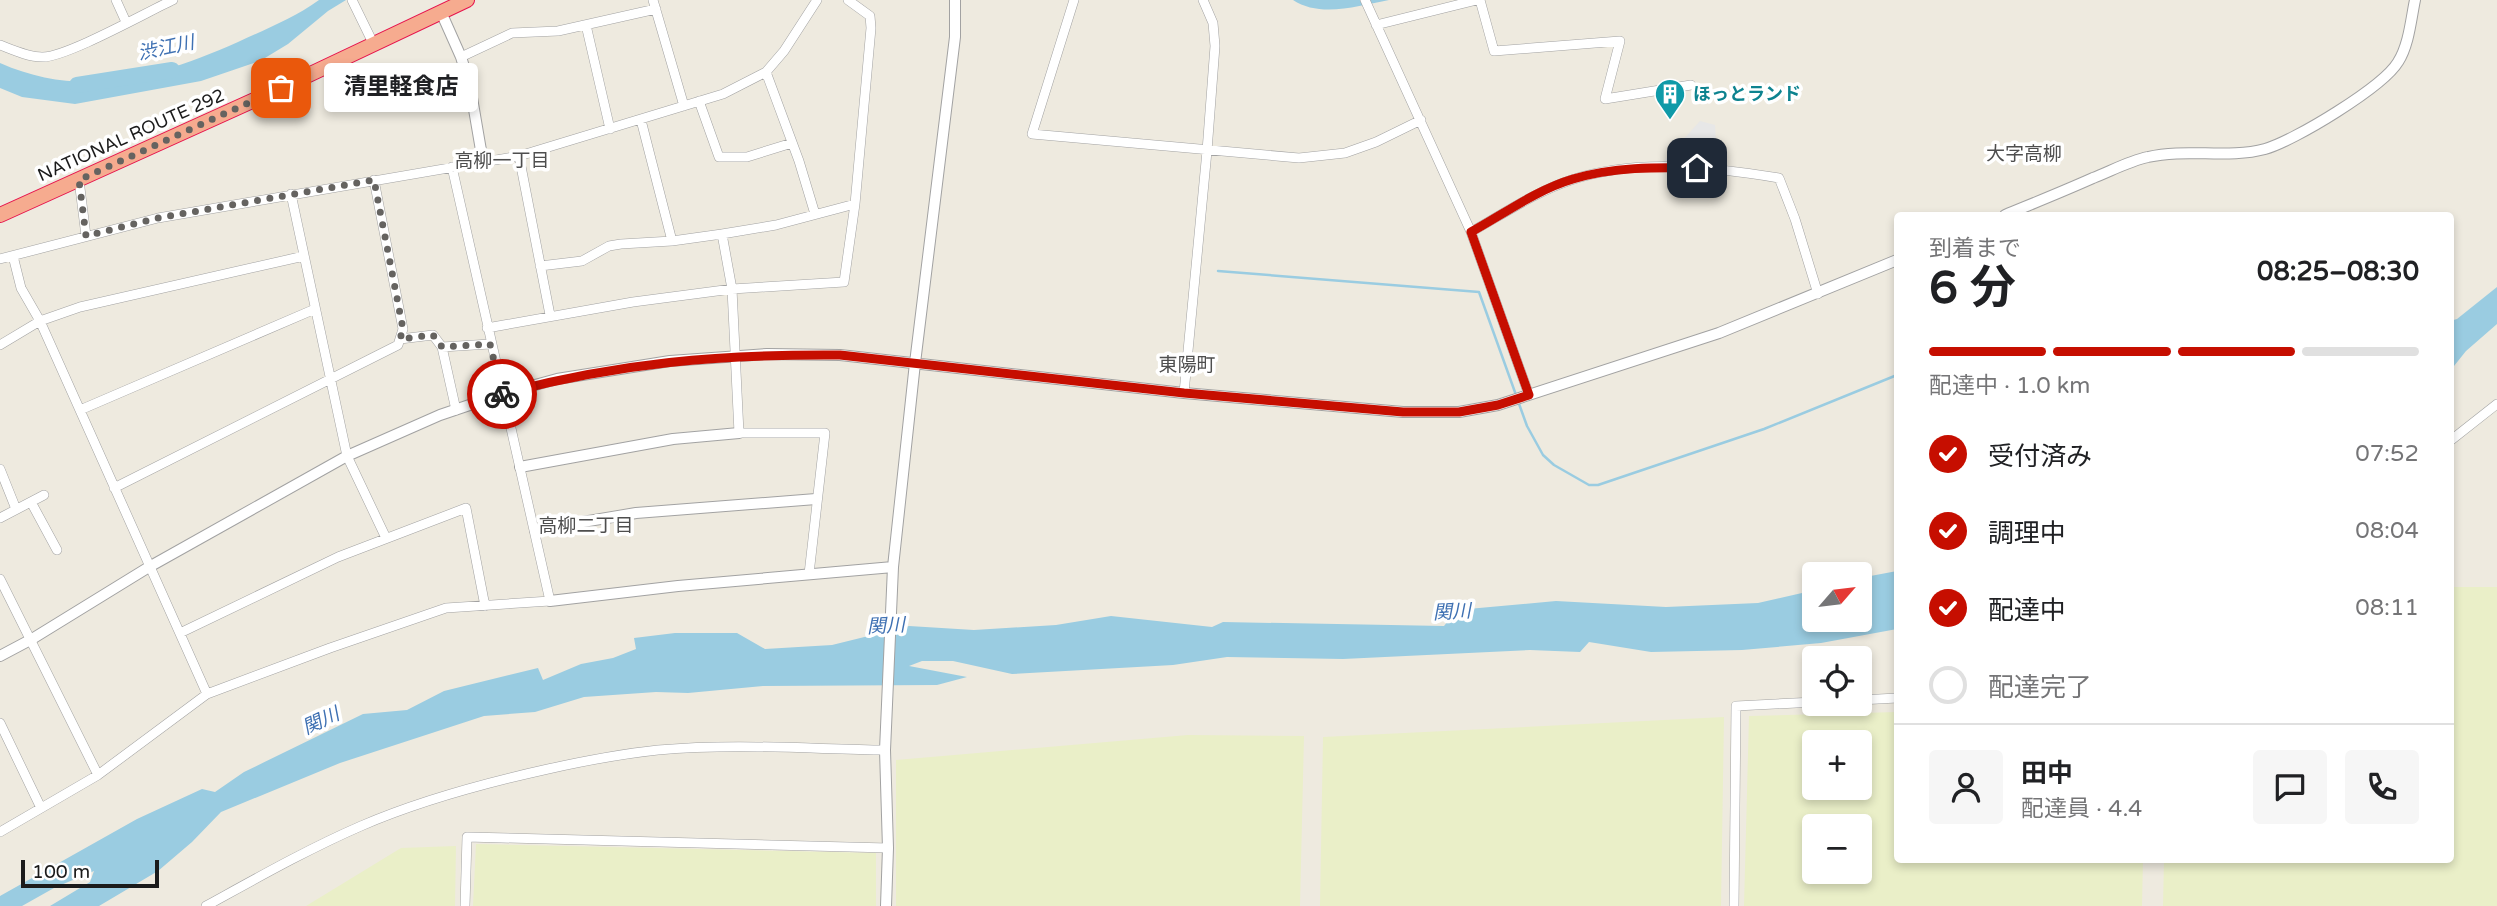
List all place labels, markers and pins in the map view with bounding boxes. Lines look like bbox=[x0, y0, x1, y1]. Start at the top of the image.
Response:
pin bbox=[251, 58, 311, 118]
callout: 清里軽食店 bbox=[323, 64, 477, 112]
building icon: ほっとランド bbox=[1653, 77, 1687, 121]
place label: ほっとランド bbox=[1693, 83, 1801, 105]
pin bbox=[1667, 138, 1727, 198]

